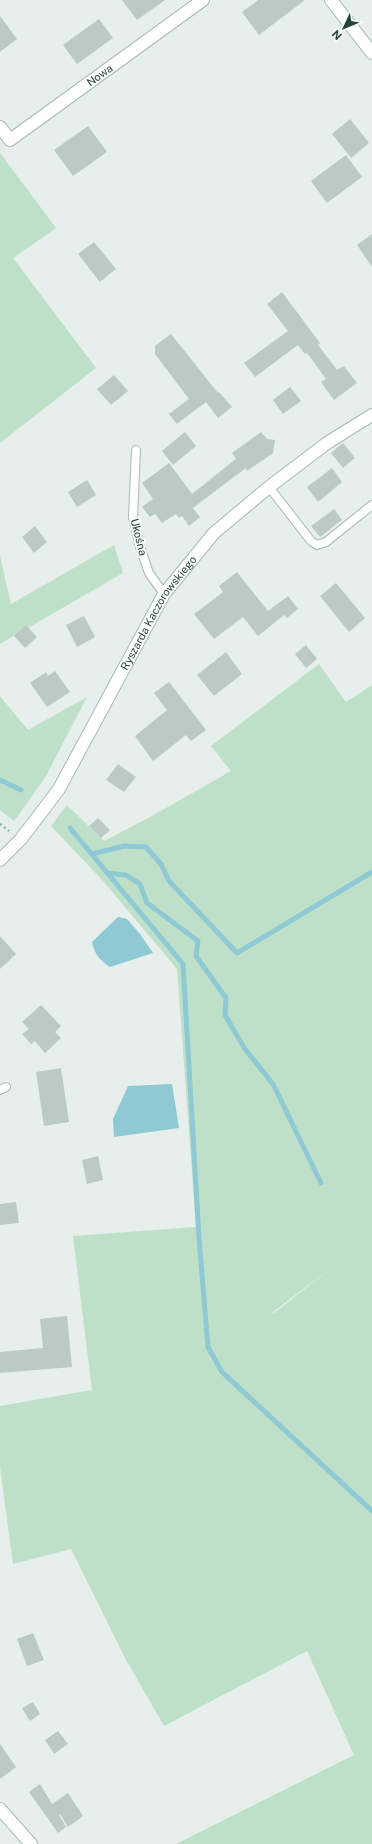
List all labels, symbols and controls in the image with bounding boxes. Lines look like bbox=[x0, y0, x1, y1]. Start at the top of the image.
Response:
north arrow bbox=[324, 8, 364, 48]
text: N bbox=[330, 28, 344, 42]
street label: Nowa bbox=[84, 62, 115, 88]
street label: Ukośna bbox=[129, 517, 149, 557]
street label: Ryszarda Kaczorowskiego bbox=[118, 553, 199, 672]

